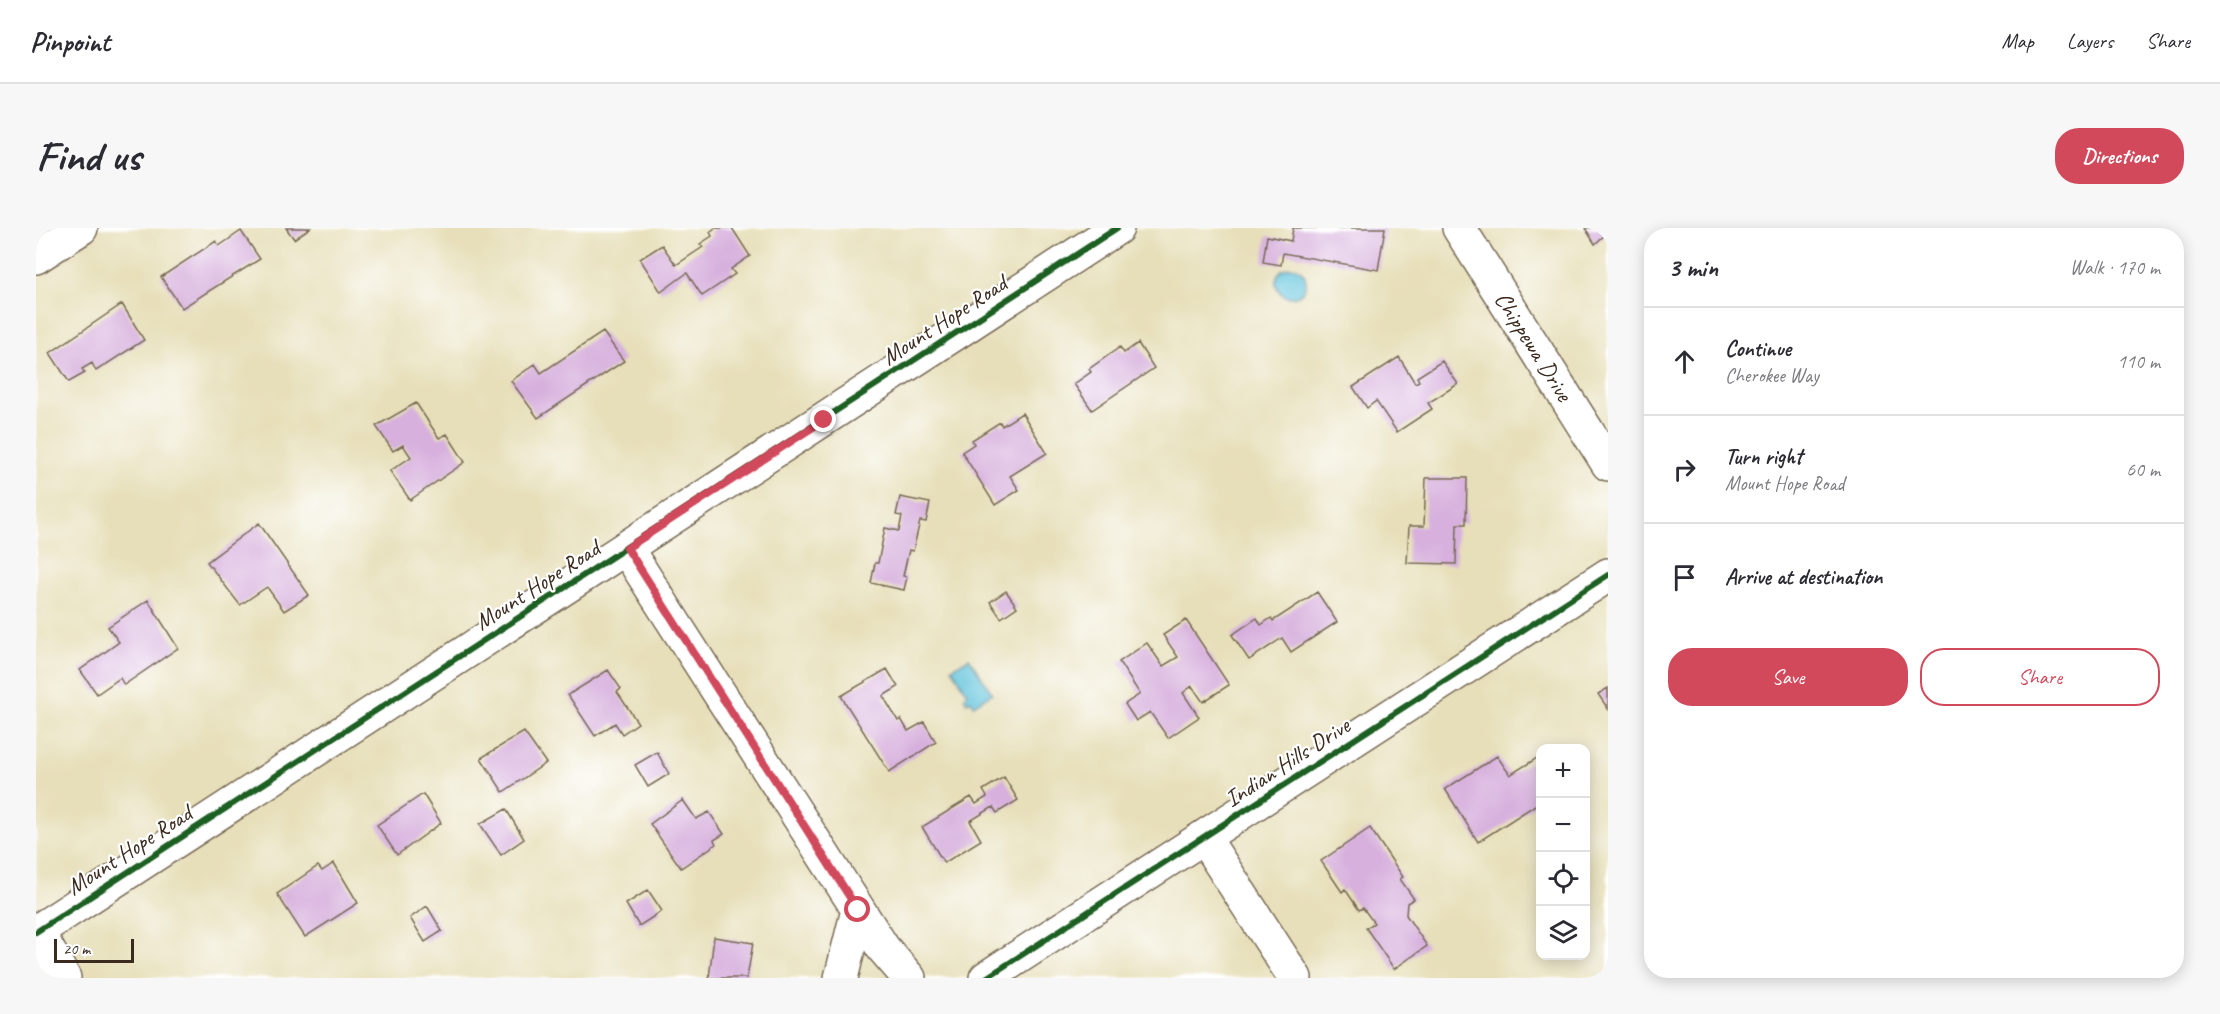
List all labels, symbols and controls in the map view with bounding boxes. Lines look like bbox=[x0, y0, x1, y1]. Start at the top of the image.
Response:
text: Pinpoint bbox=[30, 24, 110, 59]
text: Map bbox=[2001, 28, 2034, 54]
text: Layers bbox=[2067, 28, 2113, 54]
text: Share bbox=[2146, 28, 2190, 54]
button: Directions bbox=[2055, 128, 2184, 184]
text: Find us bbox=[36, 130, 141, 183]
text: 3 min bbox=[1668, 251, 1718, 284]
text: Walk · 170 m bbox=[2070, 255, 2160, 280]
street label: Mount Hope Road bbox=[876, 266, 1015, 372]
street label: Chippewa Drive bbox=[1488, 286, 1581, 409]
text: Continue bbox=[1725, 335, 1791, 363]
icon: ahead bbox=[1668, 345, 1701, 378]
text: 110 m bbox=[2117, 349, 2160, 374]
text: Cherokee Way bbox=[1725, 363, 1819, 388]
route end bbox=[810, 406, 836, 432]
text: Turn right bbox=[1725, 443, 1802, 471]
icon: right bbox=[1668, 453, 1701, 486]
text: 60 m bbox=[2126, 457, 2160, 482]
text: Mount Hope Road bbox=[1725, 471, 1844, 496]
street label: Mount Hope Road bbox=[469, 531, 608, 637]
icon: arrive bbox=[1668, 561, 1701, 594]
text: Arrive at destination bbox=[1725, 563, 1882, 591]
button: Save bbox=[1668, 648, 1908, 706]
button: Share bbox=[1920, 648, 2160, 706]
street label: Indian Hills Drive bbox=[1219, 709, 1357, 814]
map controls bbox=[1536, 744, 1590, 960]
button: + bbox=[1536, 744, 1590, 798]
street label: Mount Hope Road bbox=[61, 796, 200, 902]
button: − bbox=[1536, 798, 1590, 852]
button: locate bbox=[1536, 852, 1590, 906]
route start bbox=[844, 896, 870, 922]
button: layers bbox=[1536, 906, 1590, 960]
scale bar bbox=[54, 936, 134, 964]
text: 20 m bbox=[63, 939, 90, 959]

